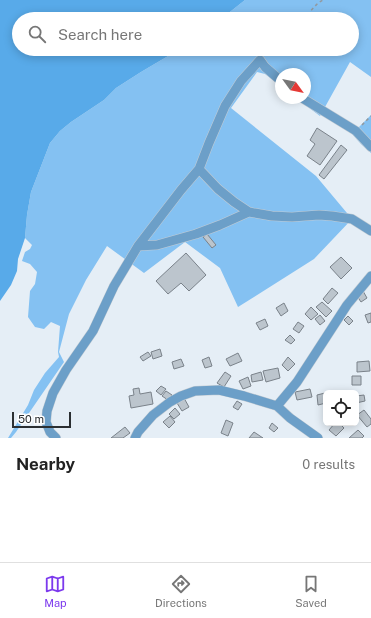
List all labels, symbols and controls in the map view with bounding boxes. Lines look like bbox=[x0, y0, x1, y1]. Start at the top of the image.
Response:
search box bbox=[12, 12, 359, 56]
icon: search bbox=[26, 23, 48, 45]
text: Search here bbox=[58, 26, 142, 43]
north arrow bbox=[275, 68, 311, 104]
map controls bbox=[323, 390, 359, 426]
button: locate bbox=[323, 390, 359, 426]
scale bar bbox=[12, 410, 71, 429]
text: 50 m bbox=[18, 413, 44, 425]
text: Nearby bbox=[16, 454, 75, 474]
text: 0 results bbox=[302, 457, 355, 472]
tab: Map bbox=[44, 573, 67, 609]
tab: Directions bbox=[155, 573, 207, 609]
tab: Saved bbox=[295, 573, 327, 609]

